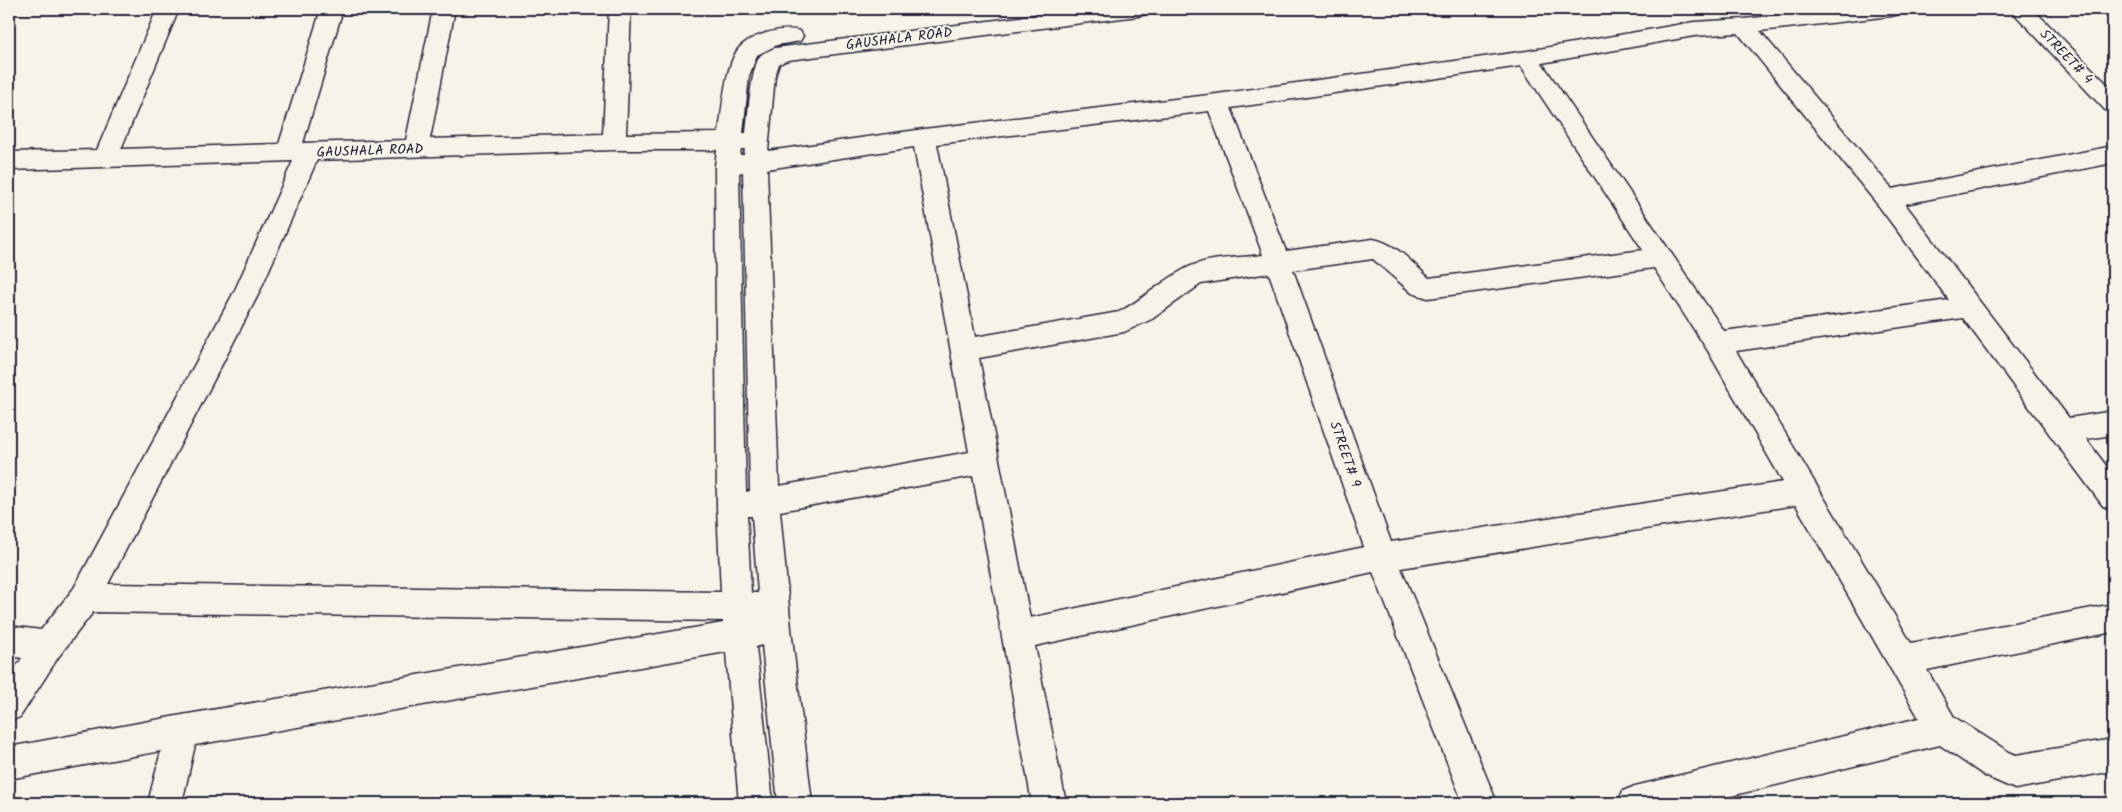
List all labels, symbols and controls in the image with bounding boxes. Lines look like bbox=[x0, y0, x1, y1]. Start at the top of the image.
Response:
street label: GAUSHALA ROAD bbox=[845, 22, 953, 56]
street label: STREET# 4 bbox=[2034, 24, 2099, 90]
street label: GAUSHALA ROAD bbox=[316, 138, 424, 164]
street label: STREET# 9 bbox=[1323, 418, 1367, 490]

